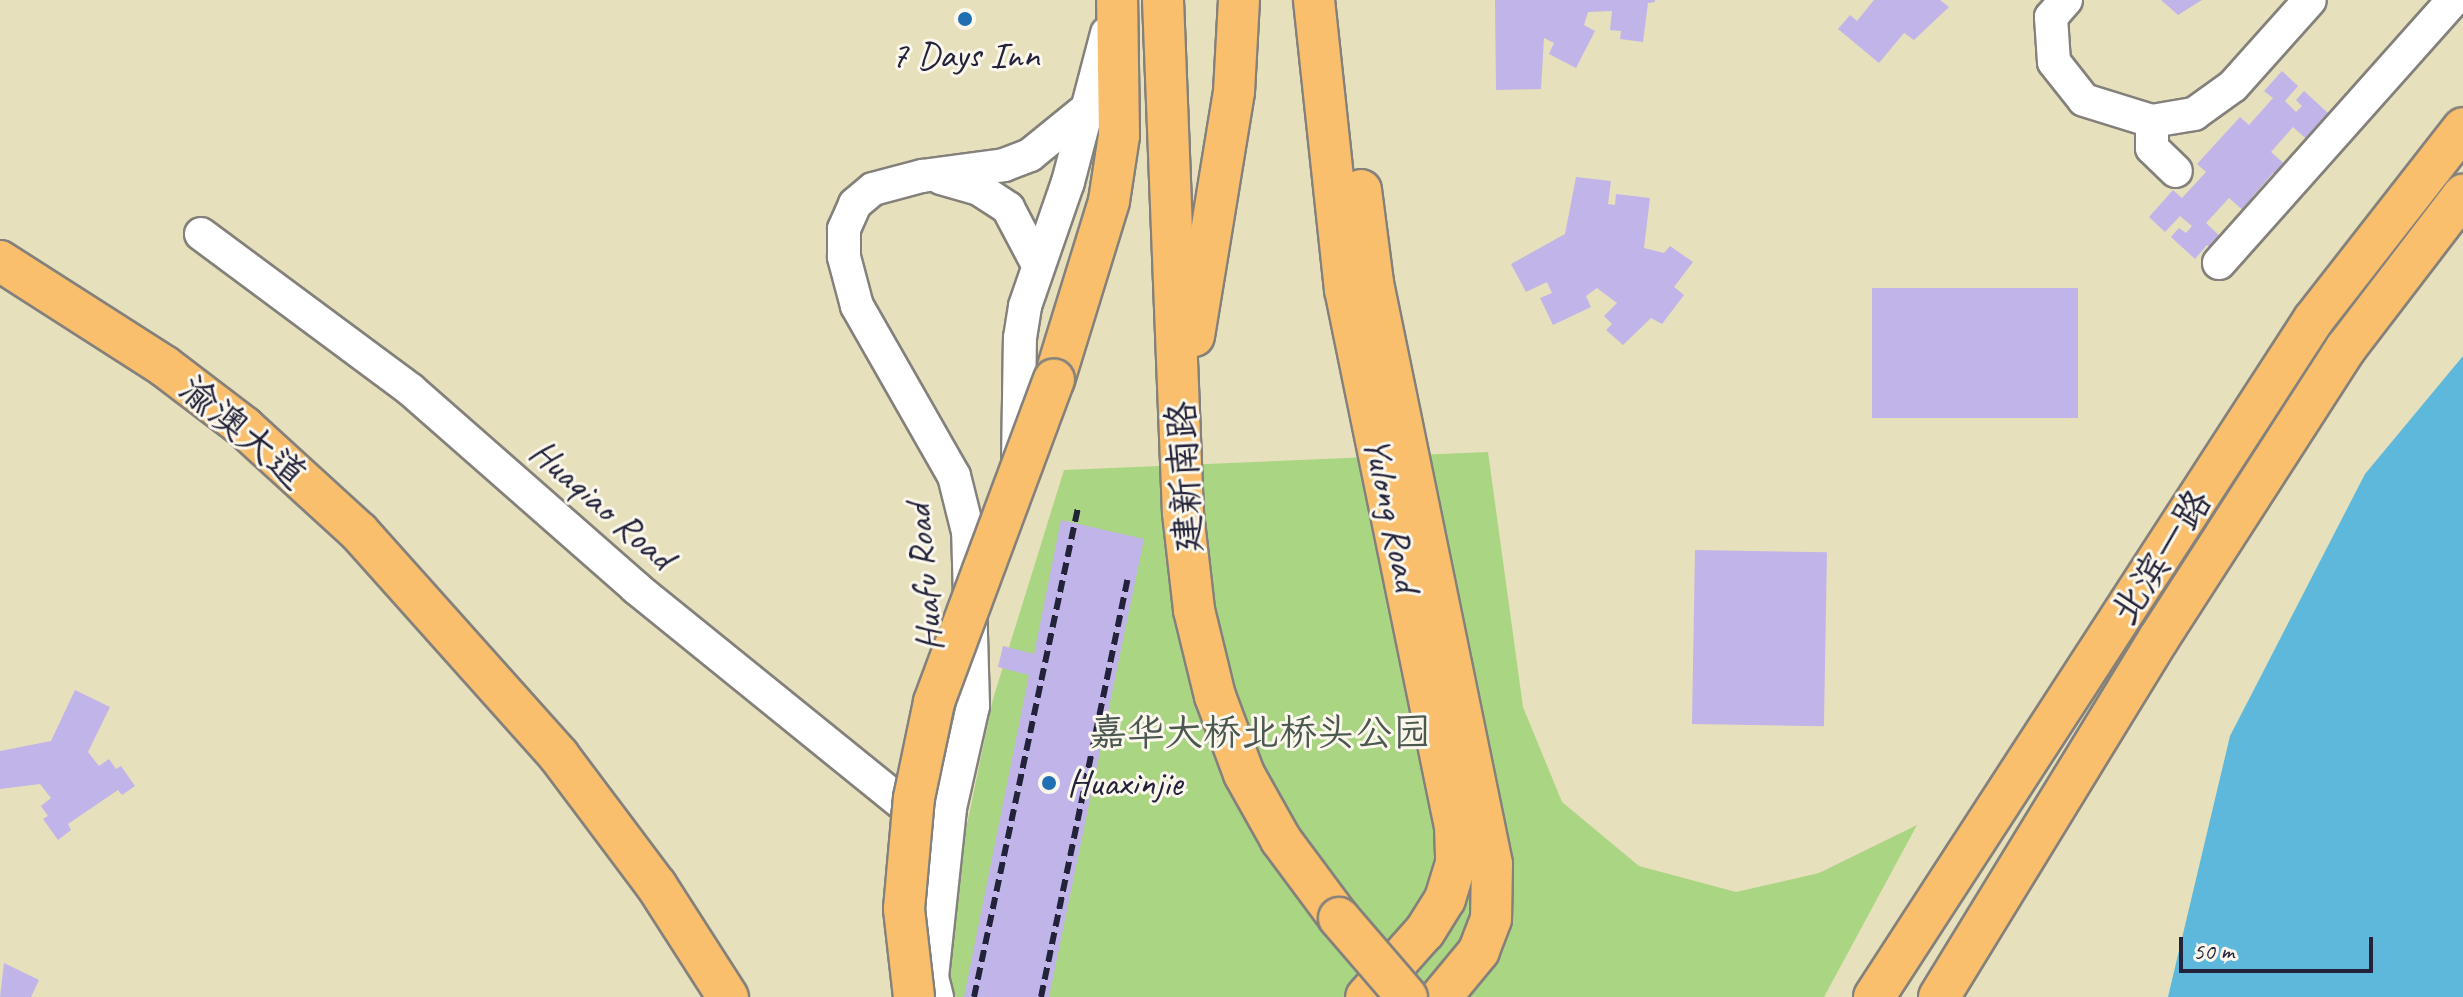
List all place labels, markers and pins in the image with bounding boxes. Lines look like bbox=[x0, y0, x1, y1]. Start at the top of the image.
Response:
marker: 7 Days Inn bbox=[956, 10, 974, 28]
place label: 7 Days Inn bbox=[891, 32, 1039, 78]
place label: Huaxinjie bbox=[1067, 760, 1182, 806]
marker: Huaxinjie bbox=[1038, 772, 1060, 794]

